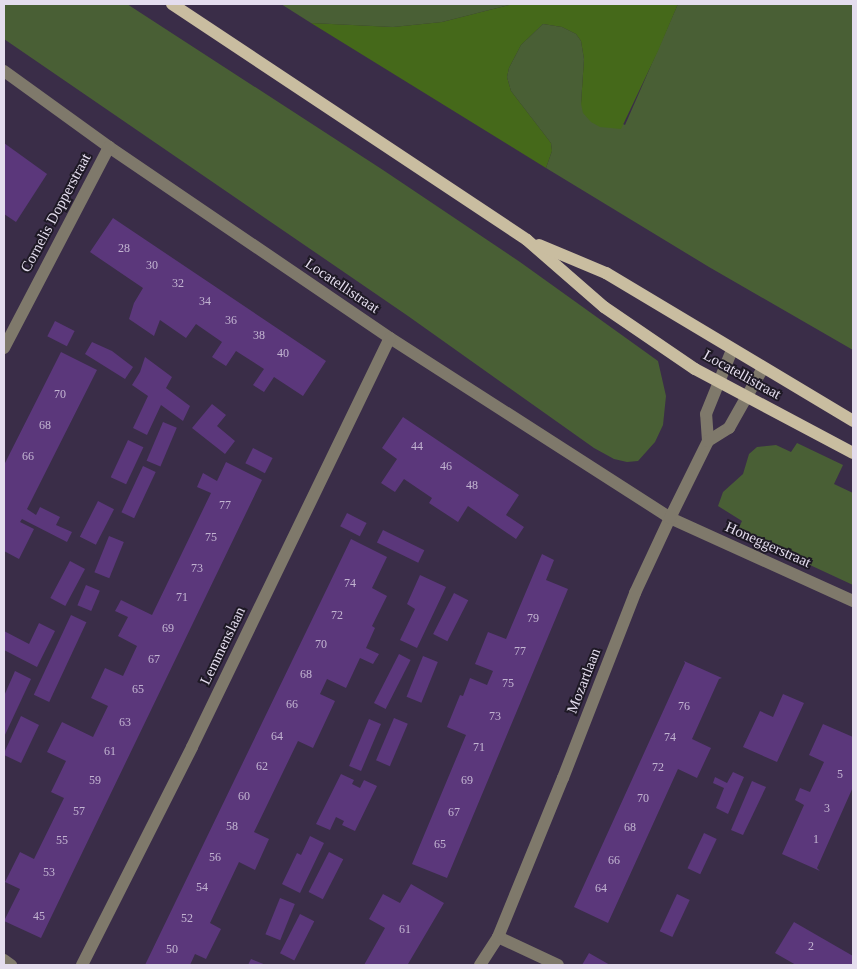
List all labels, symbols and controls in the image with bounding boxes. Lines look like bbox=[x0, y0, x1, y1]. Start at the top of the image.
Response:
street label: Cornelis Dopperstraat bbox=[17, 150, 95, 276]
house number: 28 bbox=[118, 242, 130, 256]
street label: Locatellistraat bbox=[301, 255, 383, 317]
house number: 30 bbox=[146, 259, 158, 273]
house number: 32 bbox=[172, 277, 184, 291]
house number: 34 bbox=[199, 295, 211, 309]
house number: 36 bbox=[225, 314, 237, 328]
house number: 38 bbox=[253, 329, 265, 343]
street label: Locatellistraat bbox=[700, 346, 784, 404]
house number: 40 bbox=[277, 347, 289, 361]
house number: 70 bbox=[54, 388, 66, 402]
house number: 68 bbox=[39, 419, 51, 433]
house number: 44 bbox=[411, 440, 423, 454]
house number: 66 bbox=[22, 450, 34, 464]
house number: 46 bbox=[440, 460, 452, 474]
house number: 48 bbox=[466, 479, 478, 493]
house number: 77 bbox=[219, 499, 231, 513]
street label: Honeggerstraat bbox=[722, 518, 814, 572]
house number: 75 bbox=[205, 531, 217, 545]
house number: 73 bbox=[191, 562, 203, 576]
house number: 74 bbox=[344, 577, 356, 591]
house number: 71 bbox=[176, 591, 188, 605]
street label: Lemmenslaan bbox=[196, 604, 250, 688]
house number: 72 bbox=[331, 609, 343, 623]
house number: 79 bbox=[527, 612, 539, 626]
house number: 69 bbox=[162, 622, 174, 636]
house number: 70 bbox=[315, 638, 327, 652]
house number: 77 bbox=[514, 645, 526, 659]
street label: Mozartlaan bbox=[563, 646, 605, 716]
house number: 67 bbox=[148, 653, 160, 667]
house number: 68 bbox=[300, 668, 312, 682]
house number: 75 bbox=[502, 677, 514, 691]
house number: 65 bbox=[132, 683, 144, 697]
house number: 66 bbox=[286, 698, 298, 712]
house number: 76 bbox=[678, 700, 690, 714]
house number: 73 bbox=[489, 710, 501, 724]
house number: 63 bbox=[119, 716, 131, 730]
house number: 64 bbox=[271, 730, 283, 744]
house number: 74 bbox=[664, 731, 676, 745]
house number: 71 bbox=[473, 741, 485, 755]
house number: 61 bbox=[104, 745, 116, 759]
house number: 62 bbox=[256, 760, 268, 774]
house number: 72 bbox=[652, 761, 664, 775]
house number: 5 bbox=[837, 768, 843, 782]
house number: 59 bbox=[89, 774, 101, 788]
house number: 69 bbox=[461, 774, 473, 788]
house number: 60 bbox=[238, 790, 250, 804]
house number: 70 bbox=[637, 792, 649, 806]
house number: 3 bbox=[824, 802, 830, 816]
house number: 57 bbox=[73, 805, 85, 819]
house number: 67 bbox=[448, 806, 460, 820]
house number: 58 bbox=[226, 820, 238, 834]
house number: 68 bbox=[624, 821, 636, 835]
house number: 1 bbox=[813, 833, 819, 847]
house number: 55 bbox=[56, 834, 68, 848]
house number: 65 bbox=[434, 838, 446, 852]
house number: 56 bbox=[209, 851, 221, 865]
house number: 66 bbox=[608, 854, 620, 868]
house number: 53 bbox=[43, 866, 55, 880]
house number: 54 bbox=[196, 881, 208, 895]
house number: 64 bbox=[595, 882, 607, 896]
house number: 45 bbox=[33, 910, 45, 924]
house number: 52 bbox=[181, 912, 193, 926]
house number: 61 bbox=[399, 923, 411, 937]
house number: 2 bbox=[808, 940, 814, 954]
house number: 50 bbox=[166, 943, 178, 957]

